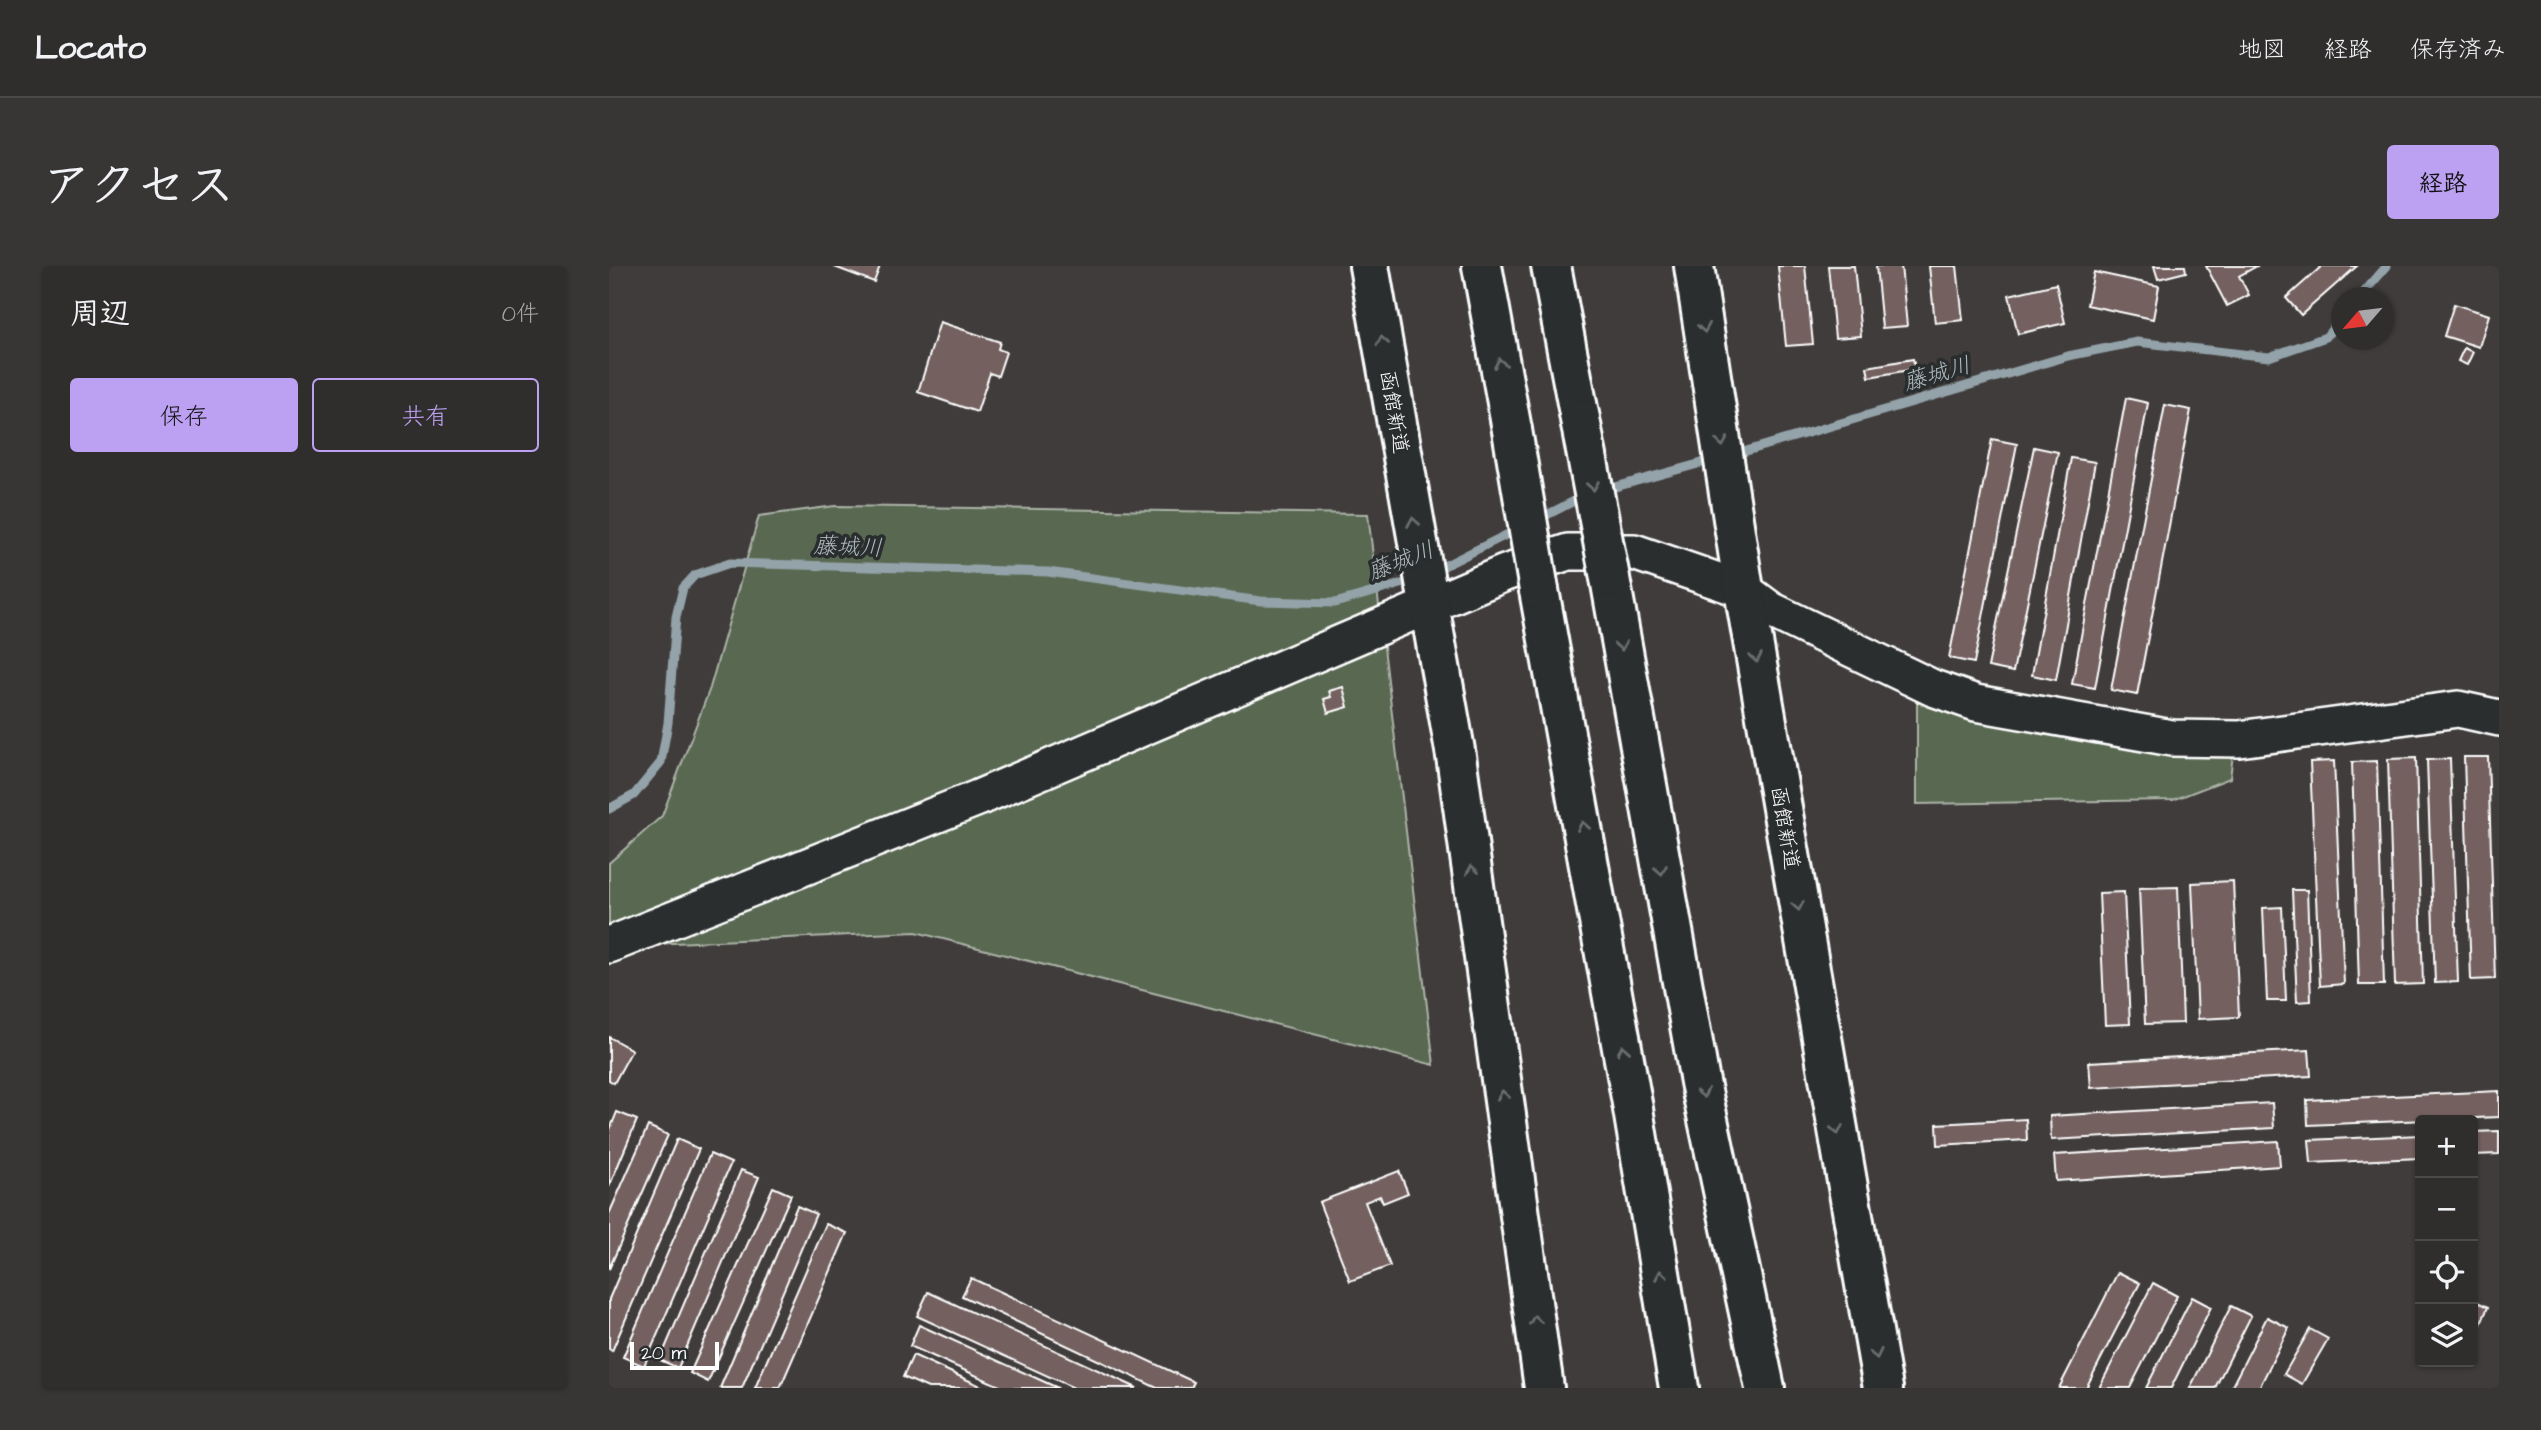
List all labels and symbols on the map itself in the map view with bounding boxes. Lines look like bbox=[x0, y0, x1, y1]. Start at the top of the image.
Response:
north arrow bbox=[2331, 287, 2394, 350]
one-way arrow bbox=[1696, 322, 1711, 334]
one-way arrow bbox=[1375, 335, 1390, 347]
water label: 藤城川 bbox=[1899, 349, 1975, 399]
one-way arrow bbox=[1493, 357, 1508, 369]
street label: 函館新道 bbox=[1372, 368, 1416, 456]
one-way arrow bbox=[1714, 436, 1729, 448]
one-way arrow bbox=[1584, 480, 1599, 492]
one-way arrow bbox=[1406, 516, 1421, 528]
water label: 藤城川 bbox=[813, 530, 883, 564]
water label: 藤城川 bbox=[1363, 534, 1439, 588]
one-way arrow bbox=[1613, 640, 1628, 652]
one-way arrow bbox=[1747, 652, 1762, 664]
street label: 函館新道 bbox=[1763, 784, 1807, 872]
one-way arrow bbox=[1576, 820, 1591, 832]
one-way arrow bbox=[1464, 864, 1479, 876]
one-way arrow bbox=[1653, 864, 1668, 876]
one-way arrow bbox=[1790, 900, 1805, 912]
one-way arrow bbox=[1616, 1044, 1631, 1056]
one-way arrow bbox=[1694, 1087, 1709, 1099]
one-way arrow bbox=[1496, 1089, 1511, 1101]
one-way arrow bbox=[1829, 1124, 1844, 1136]
one-way arrow bbox=[1654, 1269, 1669, 1281]
one-way arrow bbox=[1528, 1315, 1543, 1326]
scale bar bbox=[630, 1339, 719, 1371]
one-way arrow bbox=[1868, 1348, 1883, 1360]

